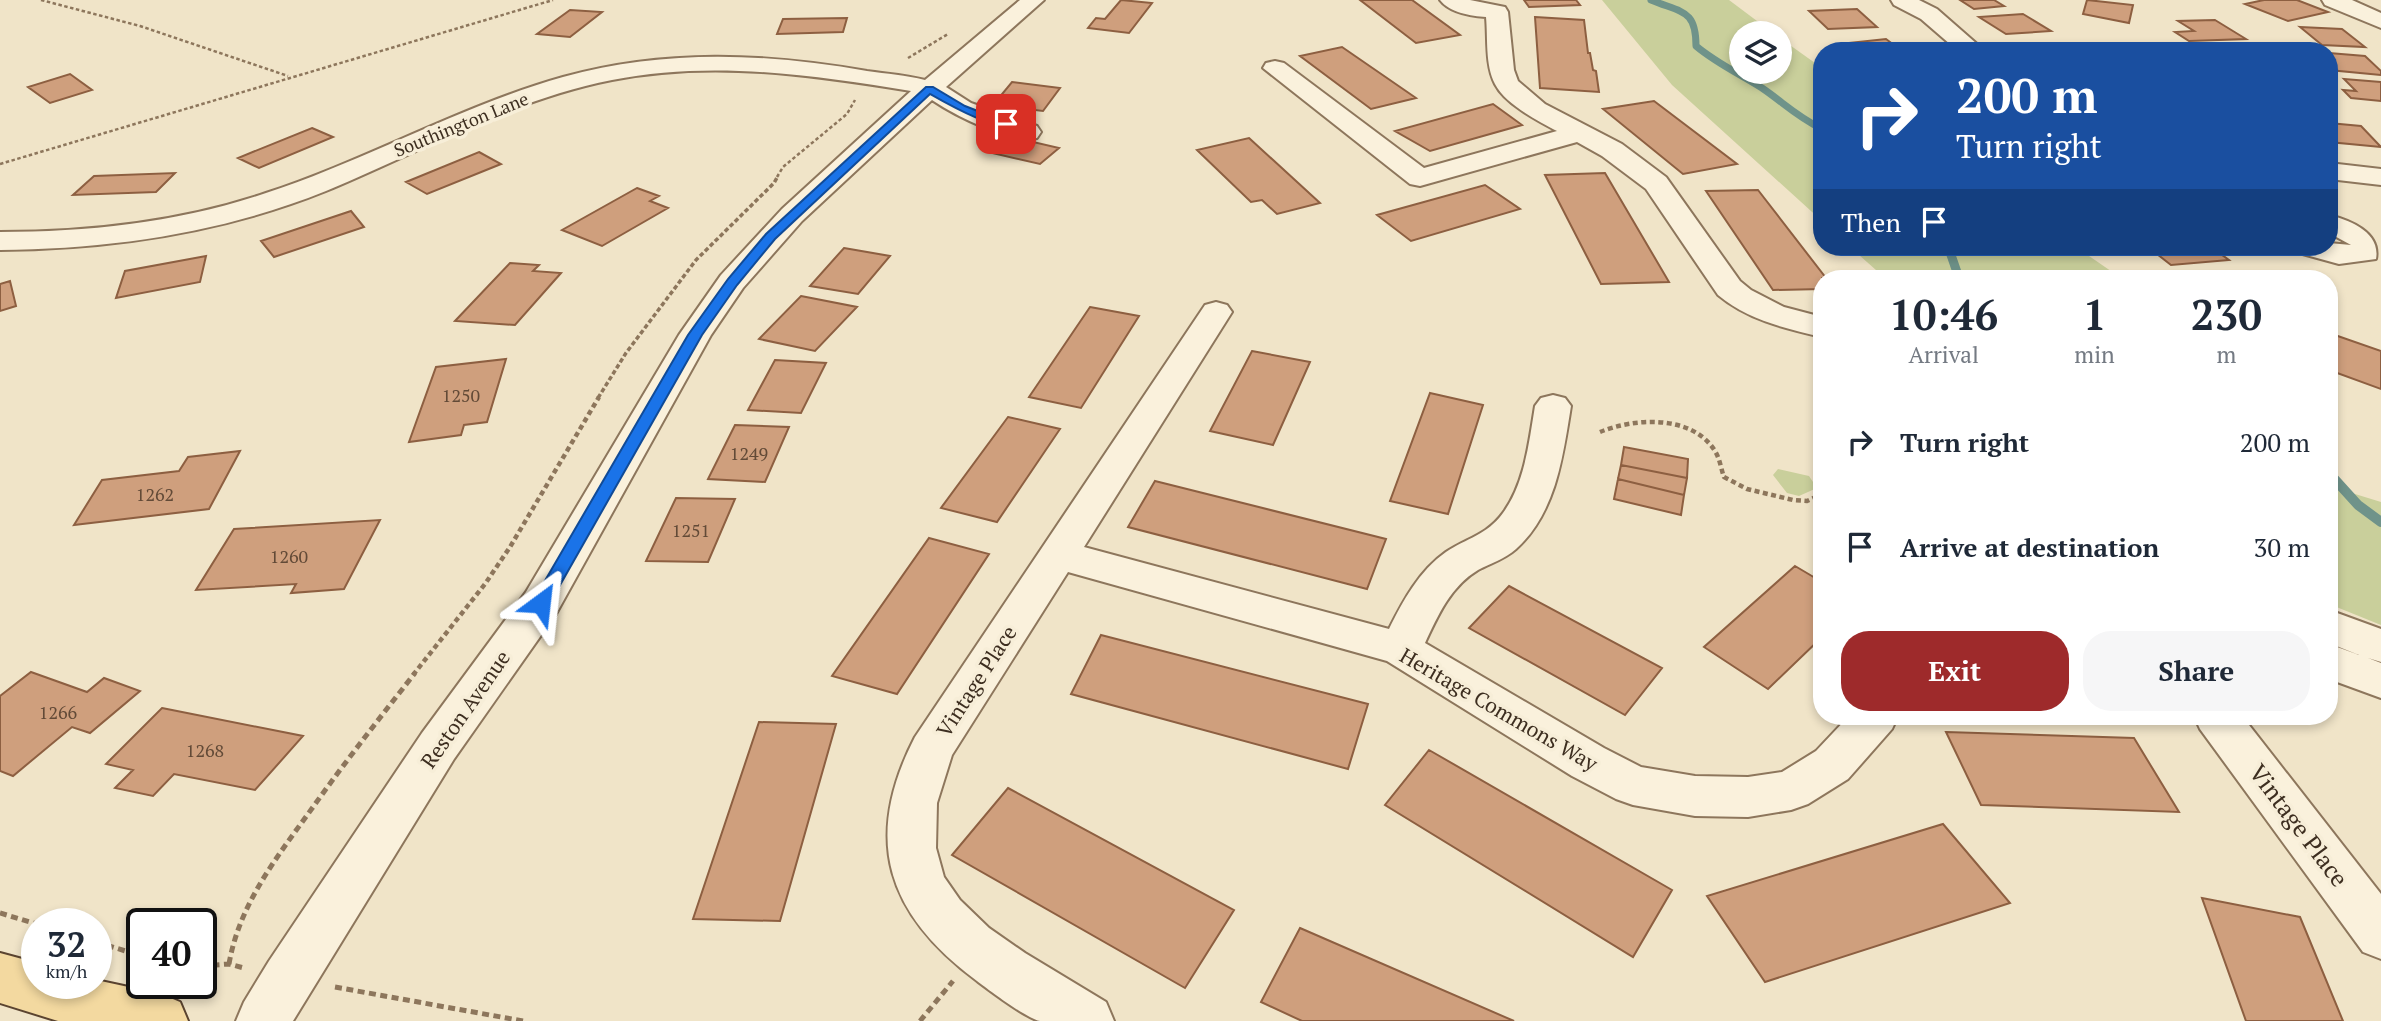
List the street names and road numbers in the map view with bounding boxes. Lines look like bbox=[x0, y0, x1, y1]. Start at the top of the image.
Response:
street label: Southington Lane bbox=[390, 86, 532, 162]
street label: Vintage Place bbox=[929, 620, 1023, 742]
street label: Heritage Commons Way bbox=[1395, 641, 1603, 777]
street label: Reston Avenue bbox=[414, 644, 516, 774]
street label: Vintage Place bbox=[2242, 757, 2356, 893]

